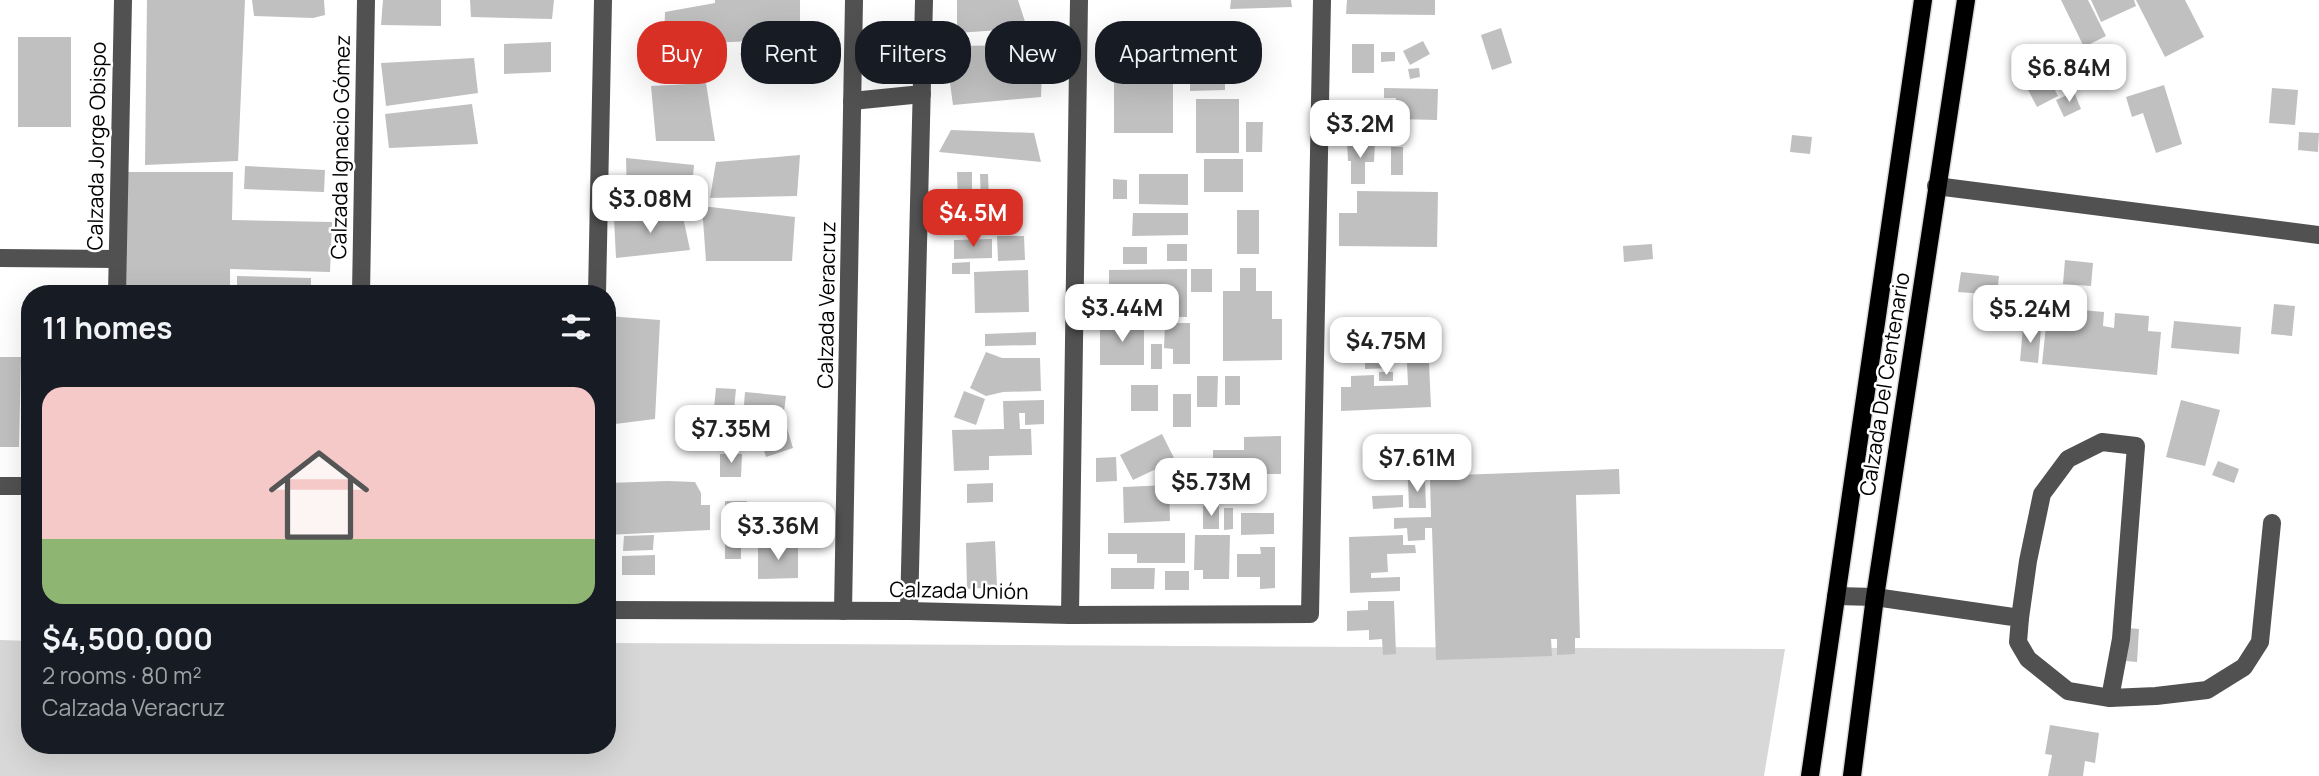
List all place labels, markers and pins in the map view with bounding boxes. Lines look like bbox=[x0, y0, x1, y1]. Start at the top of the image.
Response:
pin: $6.84M bbox=[2012, 44, 2126, 104]
pin: $3.2M bbox=[1311, 100, 1409, 160]
pin: $3.08M bbox=[593, 176, 707, 235]
pin: $4.5M bbox=[924, 190, 1022, 249]
pin: $3.44M bbox=[1065, 284, 1179, 344]
pin: $5.24M bbox=[1973, 286, 2087, 345]
pin: $4.75M bbox=[1329, 318, 1443, 377]
pin: $7.35M bbox=[674, 406, 788, 465]
pin: $7.61M bbox=[1360, 434, 1474, 494]
pin: $5.73M bbox=[1154, 458, 1268, 518]
pin: $3.36M bbox=[721, 503, 835, 562]

